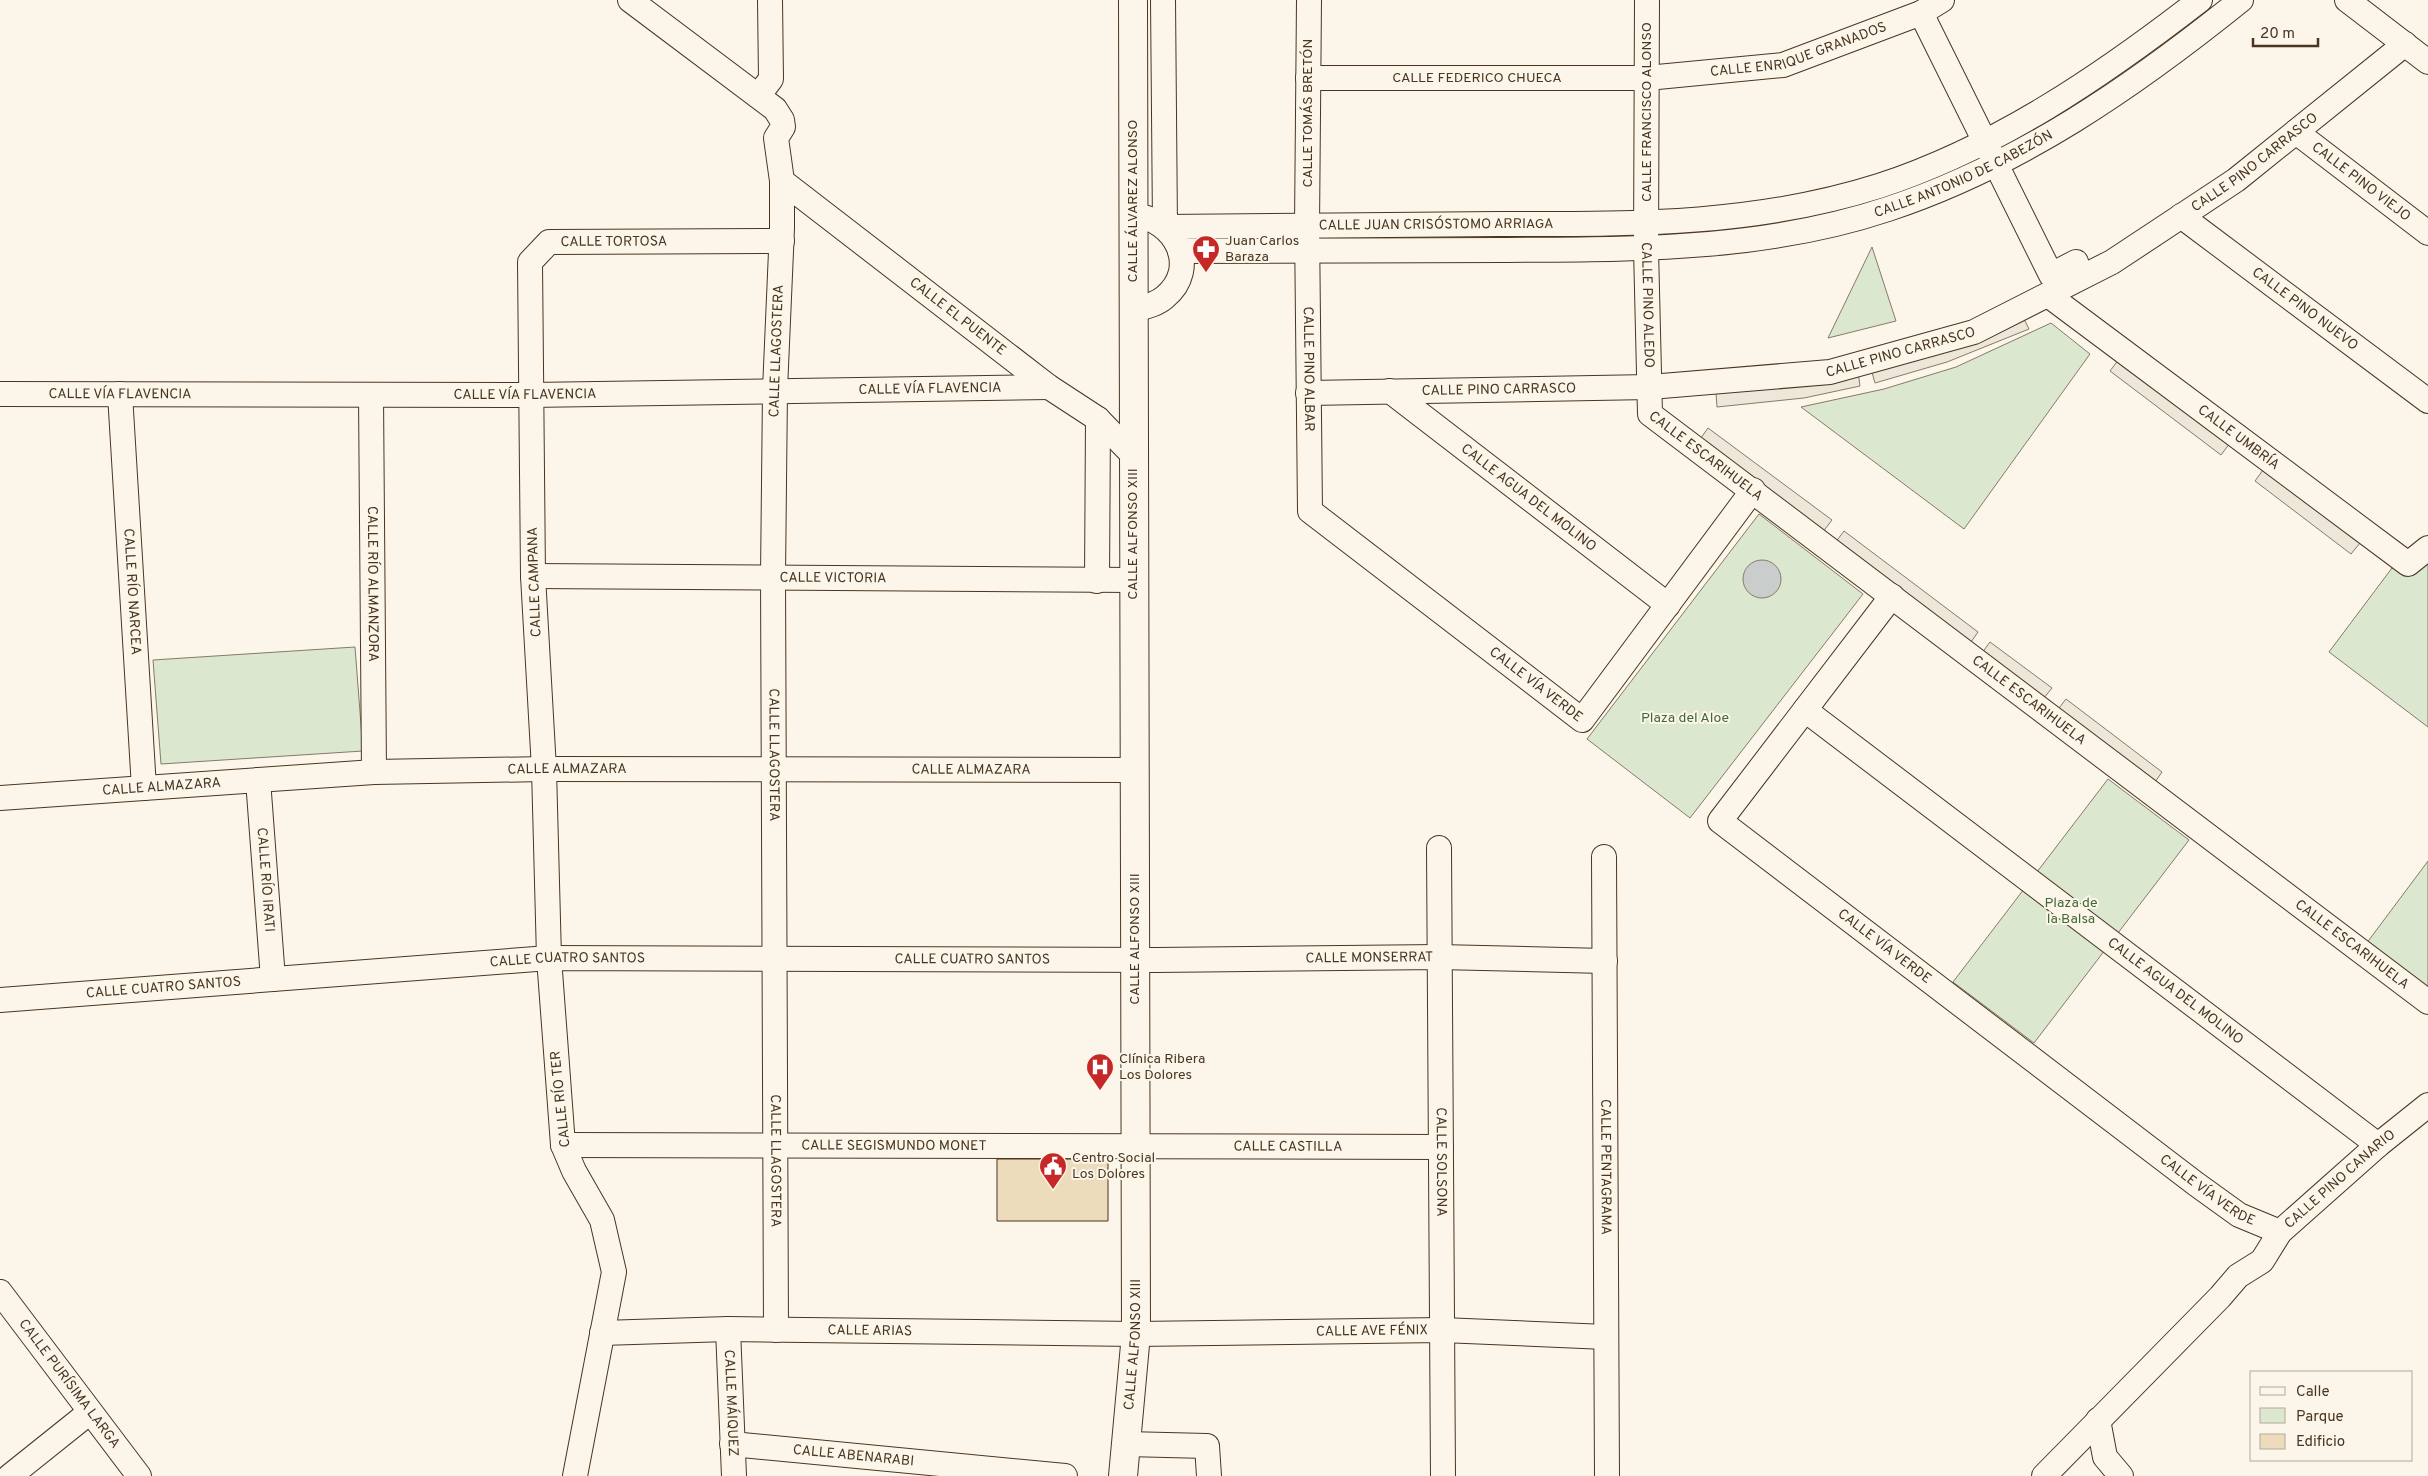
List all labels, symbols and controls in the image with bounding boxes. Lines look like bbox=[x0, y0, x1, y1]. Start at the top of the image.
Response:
scale bar bbox=[2253, 15, 2318, 47]
street label: CALLE ENRIQUE GRANADOS bbox=[1709, 18, 1889, 80]
street label: CALLE FRANCISCO ALONSO bbox=[1639, 22, 1656, 202]
text: 20 m bbox=[2260, 25, 2295, 44]
street label: CALLE TOMÁS BRETÓN bbox=[1299, 39, 1317, 187]
street label: CALLE FEDERICO CHUECA bbox=[1392, 70, 1562, 87]
street label: CALLE PINO CARRASCO bbox=[2188, 109, 2321, 216]
street label: CALLE ÁLVAREZ ALONSO bbox=[1124, 120, 1142, 282]
street label: CALLE ANTONIO DE CABEZÓN bbox=[1872, 126, 2056, 221]
street label: CALLE PINO VIEJO bbox=[2308, 139, 2414, 225]
street label: CALLE JUAN CRISÓSTOMO ARRIAGA bbox=[1319, 215, 1554, 234]
street label: CALLE TORTOSA bbox=[560, 233, 667, 250]
place label: Juan Carlos Baraza bbox=[1225, 233, 1299, 266]
pharmacy icon: Juan Carlos Baraza bbox=[1191, 234, 1221, 273]
street label: CALLE PINO ALEDO bbox=[1637, 242, 1657, 368]
street label: CALLE PINO NUEVO bbox=[2249, 264, 2362, 354]
street label: CALLE EL PUENTE bbox=[906, 274, 1009, 359]
street label: CALLE LLAGOSTERA bbox=[766, 284, 788, 418]
street label: CALLE PINO ALBAR bbox=[1299, 306, 1318, 432]
street label: CALLE PINO CARRASCO bbox=[1824, 324, 1977, 381]
street label: CALLE VÍA FLAVENCIA bbox=[858, 379, 1002, 398]
street label: CALLE PINO CARRASCO bbox=[1422, 380, 1576, 400]
street label: CALLE VÍA FLAVENCIA bbox=[48, 385, 192, 403]
street label: CALLE VÍA FLAVENCIA bbox=[453, 385, 597, 404]
street label: CALLE UMBRÍA bbox=[2194, 401, 2283, 474]
street label: CALLE ESCARIHUELA bbox=[1645, 408, 1766, 505]
street label: CALLE AGUA DEL MOLINO bbox=[1458, 440, 1600, 555]
street label: CALLE ALFONSO XIII bbox=[1125, 468, 1142, 600]
street label: CALLE RÍO ALMANZORA bbox=[363, 506, 382, 662]
street label: CALLE CAMPANA bbox=[525, 527, 545, 637]
street label: CALLE RÍO NARCEA bbox=[120, 528, 144, 656]
street label: CALLE VICTORIA bbox=[779, 569, 887, 587]
street label: CALLE VÍA VERDE bbox=[1486, 643, 1586, 726]
street label: CALLE ESCARIHUELA bbox=[1968, 652, 2089, 749]
street label: CALLE LLAGOSTERA bbox=[765, 688, 782, 821]
park label: Plaza del Aloe bbox=[1641, 710, 1729, 727]
street label: CALLE ALMAZARA bbox=[507, 760, 627, 778]
street label: CALLE ALMAZARA bbox=[911, 761, 1031, 778]
street label: CALLE ALMAZARA bbox=[102, 774, 222, 799]
street label: CALLE RÍO IRATI bbox=[253, 827, 278, 933]
street label: CALLE ALFONSO XIII bbox=[1127, 873, 1144, 1005]
park label: Plaza de la Balsa bbox=[2045, 895, 2097, 928]
street label: CALLE ESCARIHUELA bbox=[2292, 896, 2412, 993]
street label: CALLE VÍA VERDE bbox=[1834, 905, 1935, 988]
street label: CALLE AGUA DEL MOLINO bbox=[2104, 934, 2247, 1048]
street label: CALLE CUATRO SANTOS bbox=[489, 949, 645, 971]
street label: CALLE MONSERRAT bbox=[1305, 949, 1433, 967]
street label: CALLE CUATRO SANTOS bbox=[895, 951, 1050, 968]
street label: CALLE CUATRO SANTOS bbox=[85, 973, 242, 1002]
street label: CALLE RÍO TER bbox=[546, 1050, 575, 1148]
place label: Clínica Ribera Los Dolores bbox=[1119, 1051, 1205, 1084]
hospital icon: Clínica Ribera Los Dolores bbox=[1085, 1052, 1115, 1091]
street label: CALLE LLAGOSTERA bbox=[767, 1094, 784, 1227]
street label: CALLE PENTAGRAMA bbox=[1597, 1099, 1614, 1235]
street label: CALLE SOLSONA bbox=[1432, 1107, 1450, 1217]
street label: CALLE PINO CANARIO bbox=[2281, 1126, 2399, 1232]
street label: CALLE SEGISMUNDO MONET bbox=[801, 1137, 987, 1154]
street label: CALLE CASTILLA bbox=[1234, 1138, 1342, 1155]
place label: Centro Social Los Dolores bbox=[1072, 1150, 1155, 1183]
public building icon: Centro Social Los Dolores bbox=[1038, 1151, 1068, 1190]
street label: CALLE VÍA VERDE bbox=[2156, 1151, 2258, 1229]
street label: CALLE ALFONSO XIII bbox=[1121, 1279, 1145, 1411]
street label: CALLE PURÍSIMA LARGA bbox=[15, 1316, 124, 1452]
street label: CALLE AVE FÉNIX bbox=[1316, 1321, 1428, 1340]
street label: CALLE ARIAS bbox=[827, 1322, 912, 1340]
street label: CALLE MÁIQUEZ bbox=[720, 1349, 742, 1457]
legend bbox=[2250, 1371, 2413, 1461]
text: Calle bbox=[2296, 1383, 2330, 1402]
text: Parque bbox=[2296, 1408, 2344, 1427]
text: Edificio bbox=[2296, 1433, 2345, 1452]
street label: CALLE ABENARABI bbox=[792, 1441, 915, 1470]

